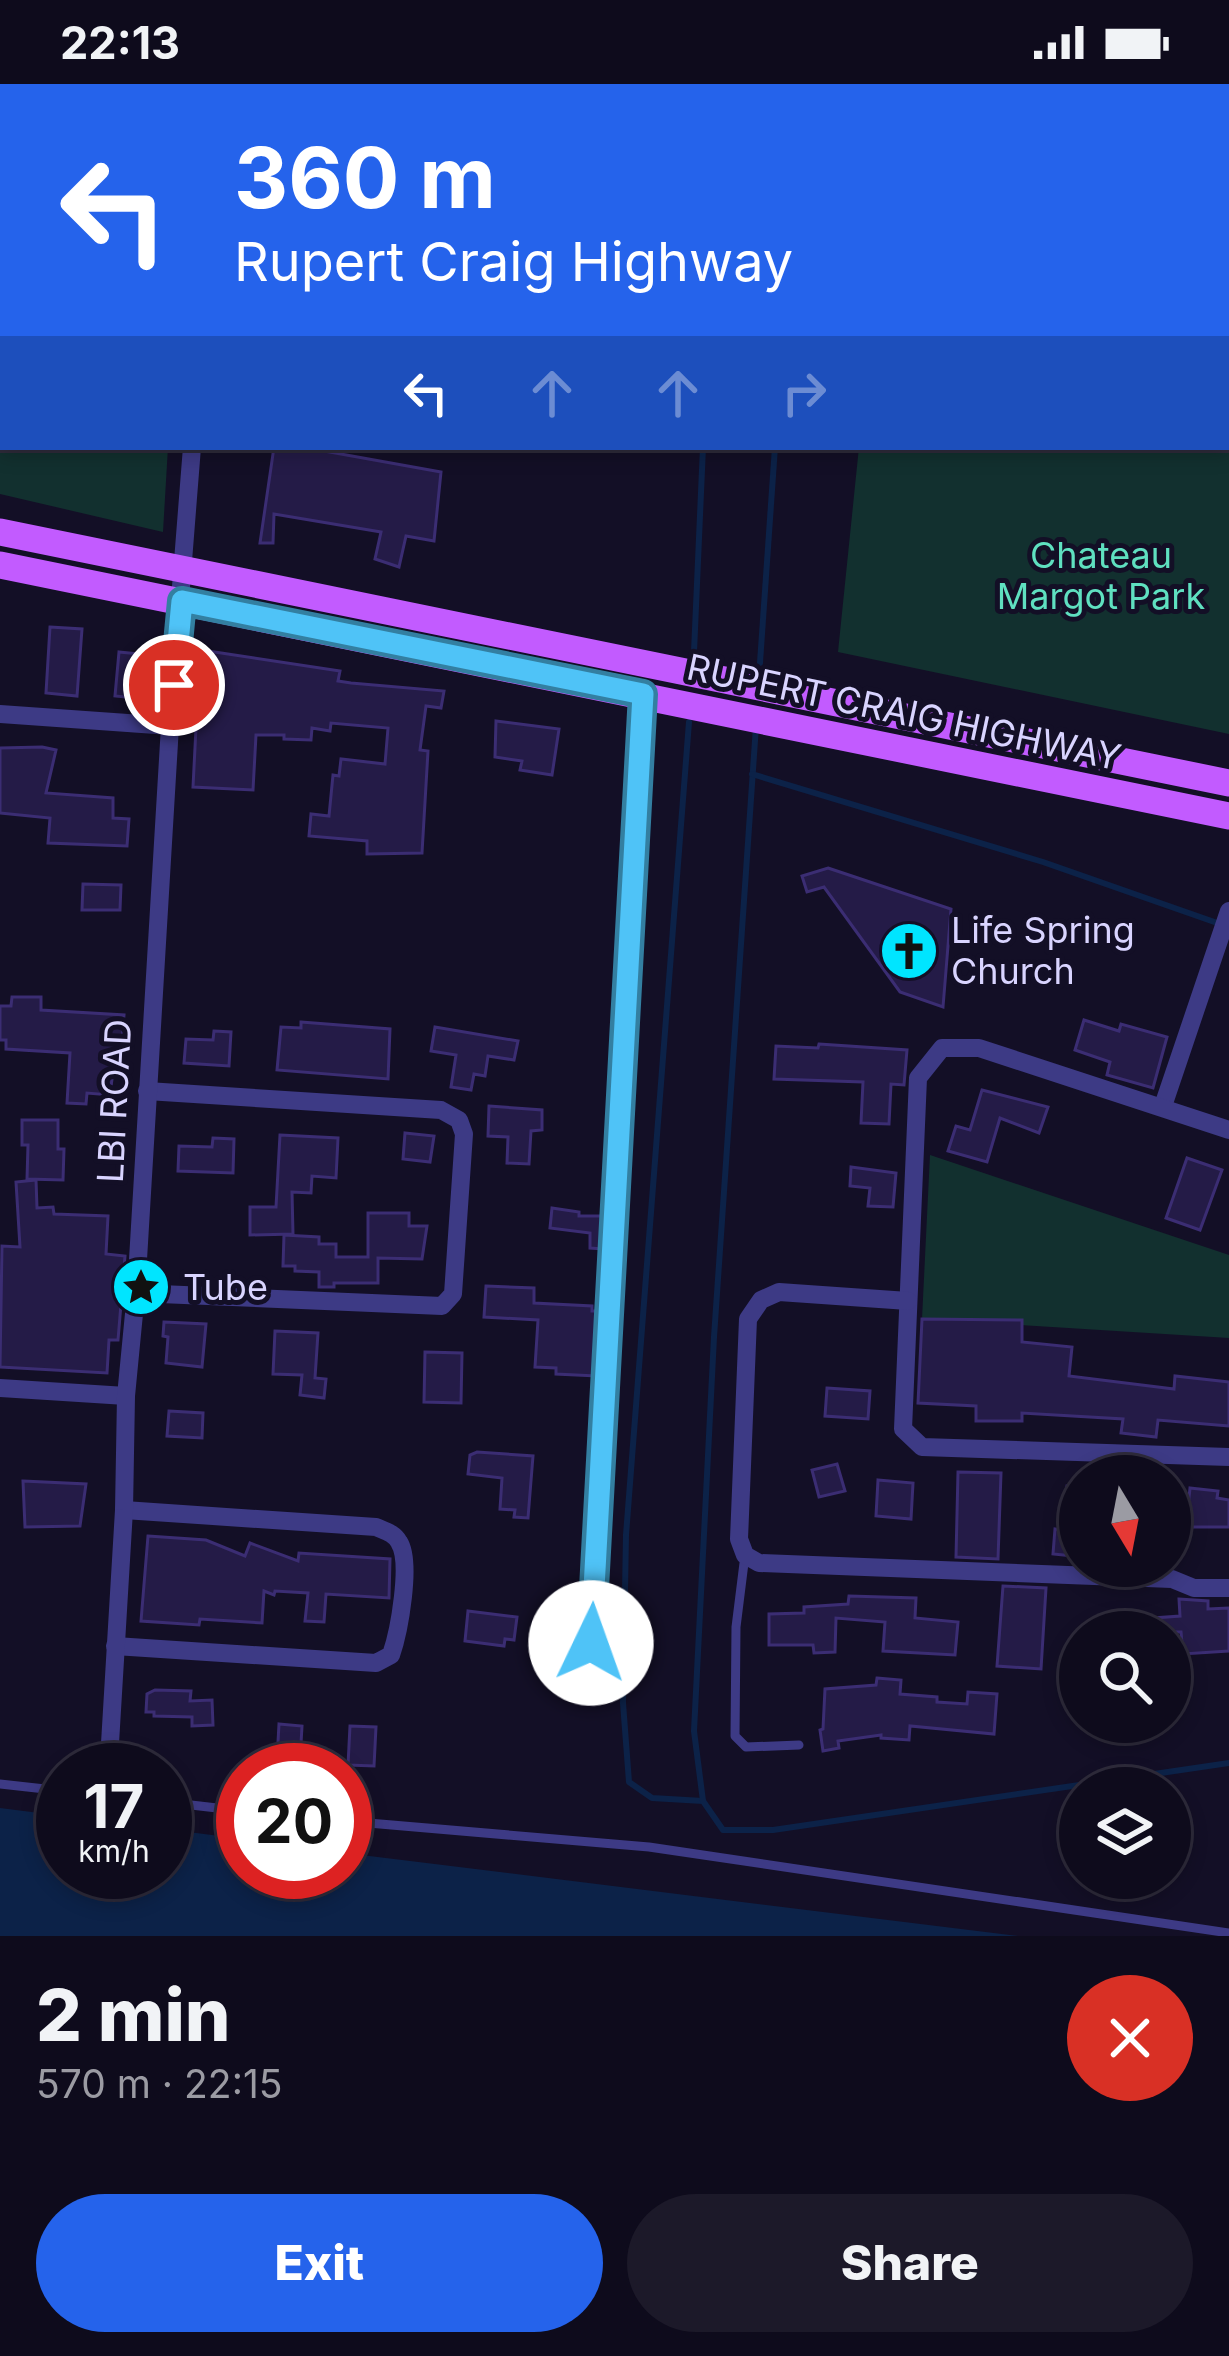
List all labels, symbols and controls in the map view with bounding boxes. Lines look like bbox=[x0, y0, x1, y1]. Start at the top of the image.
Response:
text: 22:13 bbox=[60, 15, 180, 70]
text: 360 m bbox=[234, 127, 496, 228]
icon: left bbox=[36, 132, 192, 288]
text: Rupert Craig Highway bbox=[234, 229, 793, 294]
icon: left bbox=[393, 360, 459, 426]
icon: ahead bbox=[519, 360, 585, 426]
icon: ahead bbox=[645, 360, 711, 426]
icon: right bbox=[771, 360, 837, 426]
park label: Chateau Margot Park bbox=[997, 533, 1205, 618]
pin bbox=[123, 634, 225, 736]
street label: RUPERT CRAIG HIGHWAY bbox=[683, 645, 1125, 779]
icon: arrive bbox=[141, 652, 207, 718]
place label: Life Spring Church bbox=[951, 908, 1135, 993]
church icon: Life Spring Church bbox=[878, 920, 940, 982]
street label: LBI ROAD bbox=[88, 1018, 140, 1184]
place icon: Tube bbox=[110, 1256, 172, 1318]
place label: Tube bbox=[183, 1265, 268, 1309]
north arrow bbox=[1059, 1455, 1191, 1587]
map controls bbox=[1059, 1455, 1191, 1899]
position arrow bbox=[528, 1580, 654, 1706]
button: search bbox=[1059, 1611, 1191, 1743]
speed limit sign: 20 bbox=[216, 1743, 372, 1899]
button: layers bbox=[1059, 1767, 1191, 1899]
text: 17 bbox=[84, 1770, 144, 1842]
text: km/h bbox=[78, 1833, 150, 1869]
text: 2 min bbox=[36, 1971, 231, 2058]
button: close bbox=[1067, 1975, 1193, 2101]
text: 570 m · 22:15 bbox=[36, 2060, 282, 2107]
button: Exit bbox=[36, 2194, 603, 2332]
button: Share bbox=[627, 2194, 1193, 2332]

